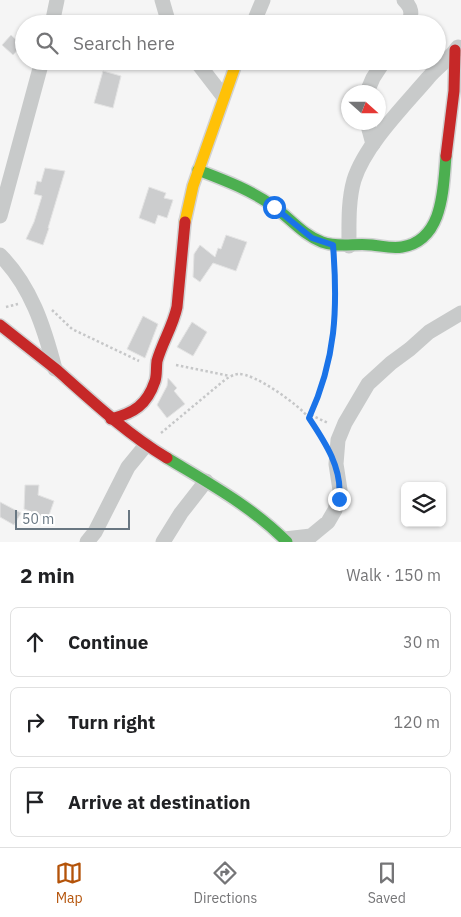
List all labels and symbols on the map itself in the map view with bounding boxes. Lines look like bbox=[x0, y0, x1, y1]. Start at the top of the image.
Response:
north arrow bbox=[341, 85, 386, 130]
route start bbox=[263, 196, 286, 219]
route end bbox=[328, 488, 351, 511]
scale bar bbox=[15, 507, 130, 530]

